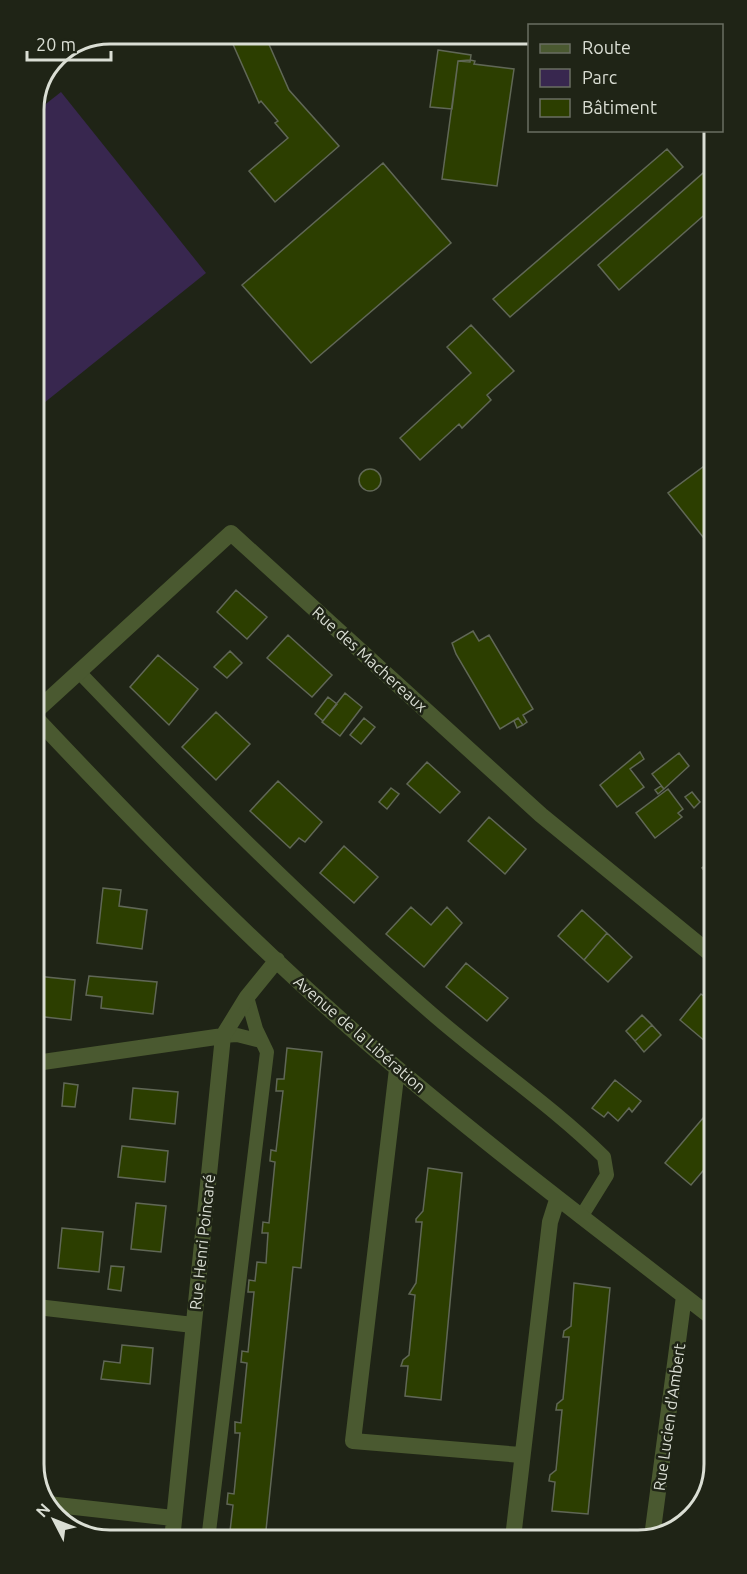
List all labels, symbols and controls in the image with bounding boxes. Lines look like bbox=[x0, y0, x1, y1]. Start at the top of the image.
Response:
scale bar bbox=[27, 24, 111, 62]
legend bbox=[528, 24, 723, 132]
text: 20 m bbox=[36, 34, 76, 54]
text: Route bbox=[582, 37, 631, 57]
text: Parc bbox=[582, 67, 617, 87]
text: Bâtiment bbox=[582, 97, 657, 117]
street label: Rue des Machereaux bbox=[309, 603, 431, 715]
street label: Avenue de la Libération bbox=[290, 972, 430, 1096]
street label: Rue Henri Poincaré bbox=[186, 1173, 218, 1311]
street label: Rue Lucien d'Ambert bbox=[650, 1341, 688, 1492]
north arrow bbox=[24, 1490, 84, 1550]
text: N bbox=[32, 1500, 54, 1520]

